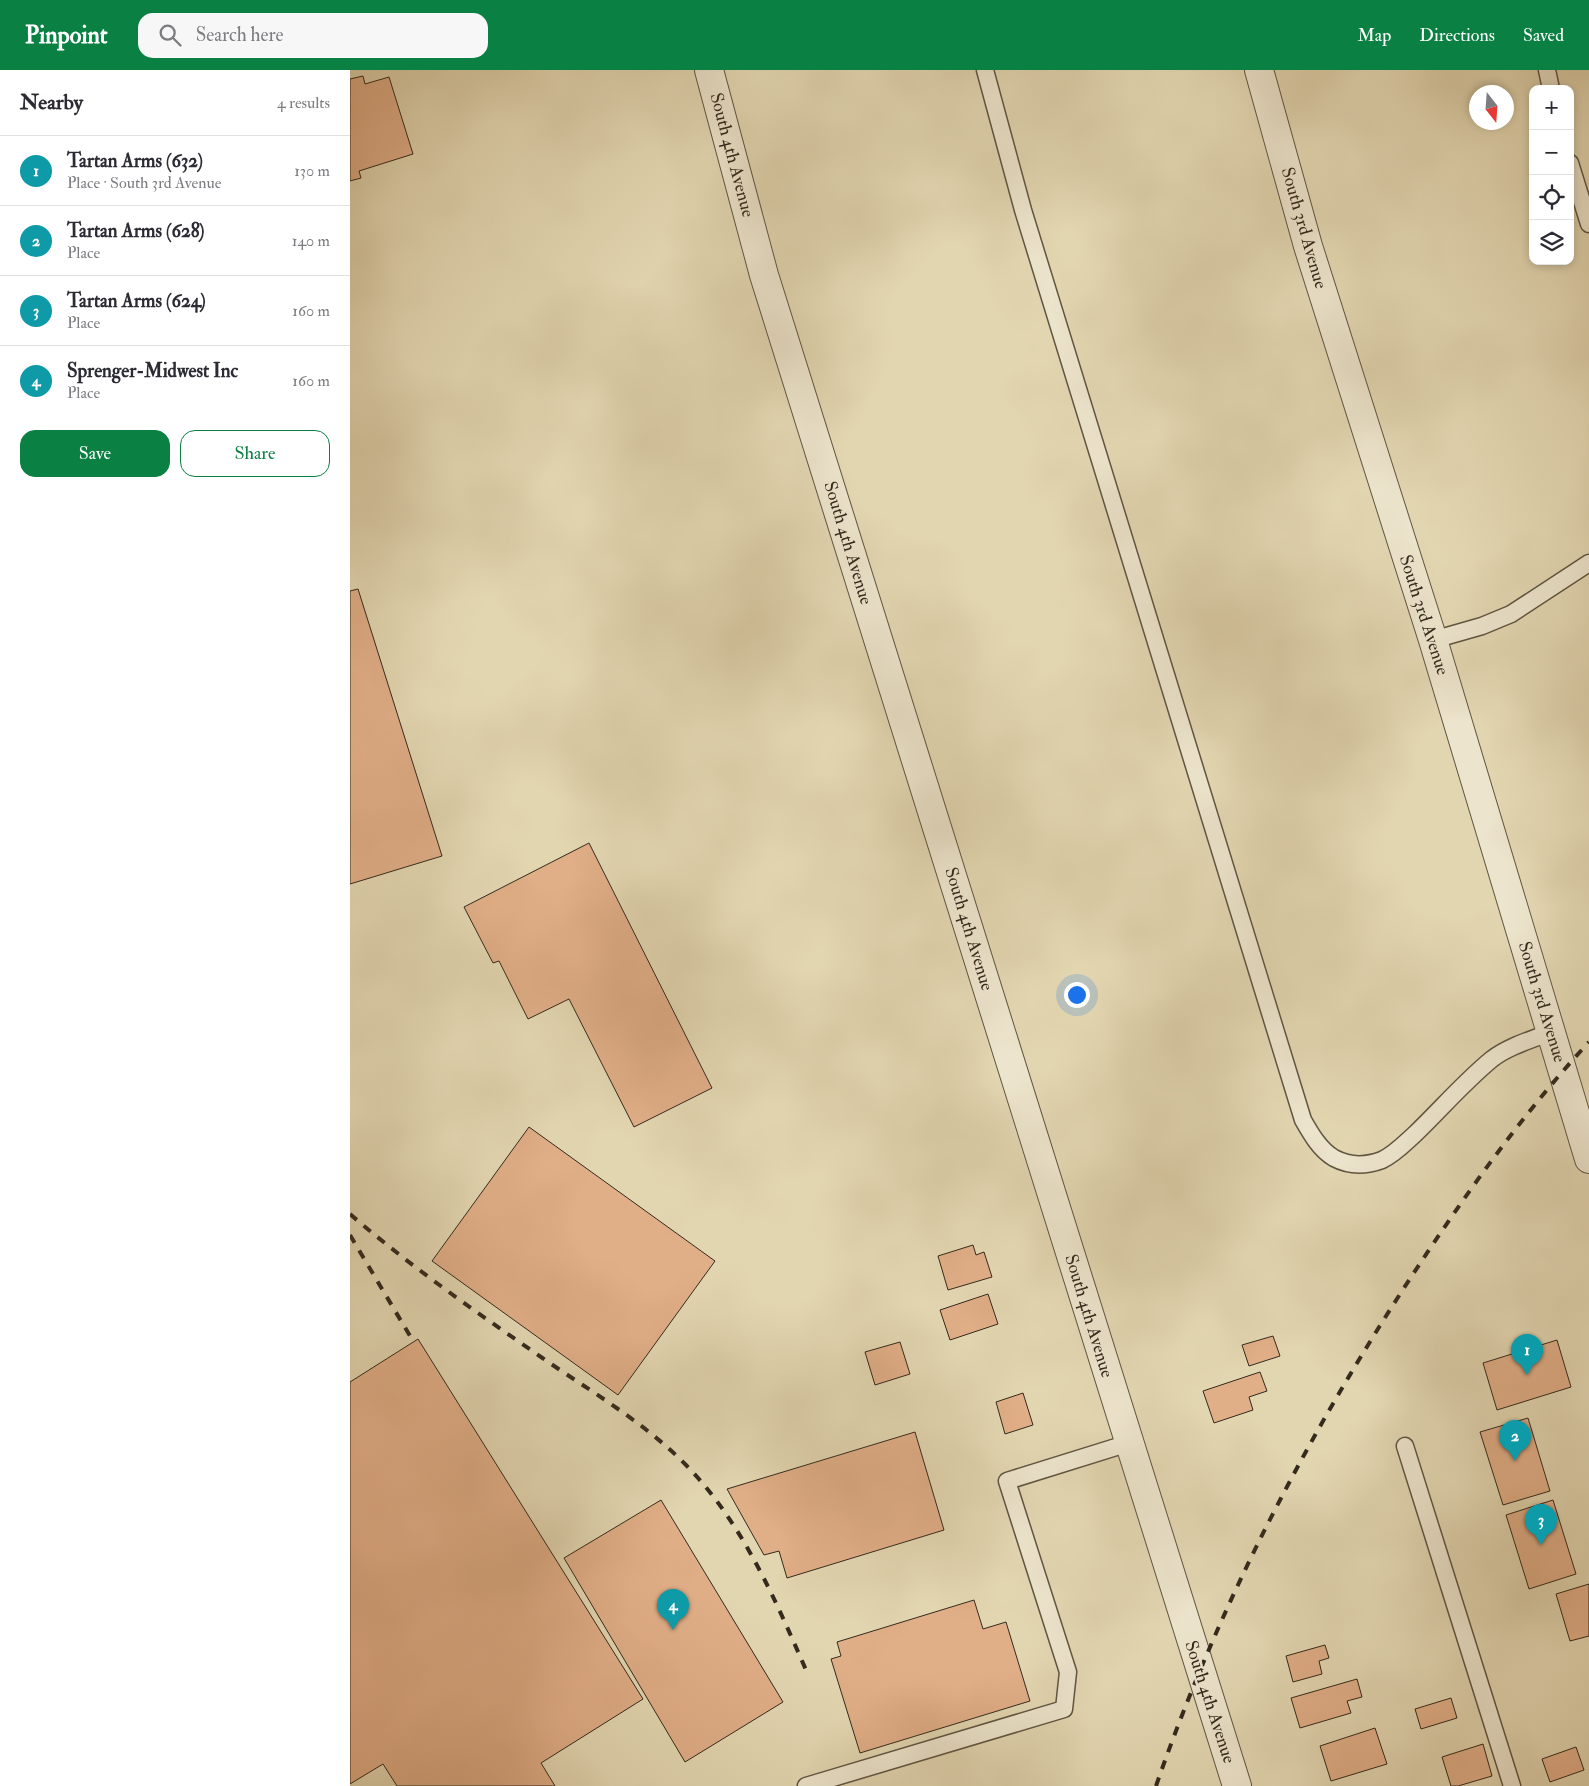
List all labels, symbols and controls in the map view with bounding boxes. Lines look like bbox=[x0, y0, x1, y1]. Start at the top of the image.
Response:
search box bbox=[138, 13, 488, 58]
text: Pinpoint bbox=[25, 20, 108, 51]
icon: search bbox=[156, 21, 184, 49]
text: Search here bbox=[196, 23, 283, 47]
text: Map bbox=[1358, 24, 1391, 47]
text: Directions bbox=[1419, 24, 1495, 47]
text: Saved bbox=[1523, 24, 1564, 47]
north arrow bbox=[1469, 85, 1514, 130]
map controls bbox=[1529, 85, 1574, 265]
button: + bbox=[1529, 85, 1574, 130]
text: Nearby bbox=[20, 89, 83, 116]
street label: South 4th Avenue bbox=[704, 90, 760, 220]
text: 4 results bbox=[277, 93, 330, 113]
button: − bbox=[1529, 130, 1574, 175]
text: Tartan Arms (632) bbox=[67, 149, 203, 173]
text: 1 bbox=[33, 161, 39, 181]
text: 130 m bbox=[294, 161, 330, 181]
street label: South 3rd Avenue bbox=[1276, 165, 1332, 292]
text: Place · South 3rd Avenue bbox=[67, 173, 221, 193]
button: locate bbox=[1529, 175, 1574, 220]
text: Tartan Arms (628) bbox=[67, 219, 205, 243]
button: layers bbox=[1529, 220, 1574, 265]
text: 2 bbox=[32, 231, 40, 251]
text: 140 m bbox=[292, 231, 330, 251]
text: Place bbox=[67, 243, 100, 263]
text: Tartan Arms (624) bbox=[67, 289, 206, 313]
text: 3 bbox=[33, 301, 39, 321]
text: 160 m bbox=[292, 301, 330, 321]
text: Place bbox=[67, 313, 100, 333]
text: Sprenger-Midwest Inc bbox=[67, 359, 238, 383]
text: 4 bbox=[32, 371, 40, 391]
text: 160 m bbox=[292, 371, 330, 391]
text: Place bbox=[67, 383, 100, 403]
button: Save bbox=[20, 430, 170, 477]
button: Share bbox=[180, 430, 330, 477]
street label: South 4th Avenue bbox=[818, 478, 878, 608]
street label: South 3rd Avenue bbox=[1394, 552, 1454, 679]
street label: South 4th Avenue bbox=[939, 864, 999, 994]
street label: South 3rd Avenue bbox=[1513, 939, 1571, 1066]
your location bbox=[1064, 982, 1090, 1008]
street label: South 4th Avenue bbox=[1059, 1251, 1119, 1381]
pin: 1 bbox=[1511, 1334, 1543, 1375]
pin: 2 bbox=[1499, 1420, 1531, 1461]
pin: 3 bbox=[1525, 1504, 1557, 1545]
pin: 4 bbox=[657, 1589, 689, 1630]
street label: South 4th Avenue bbox=[1179, 1638, 1241, 1767]

